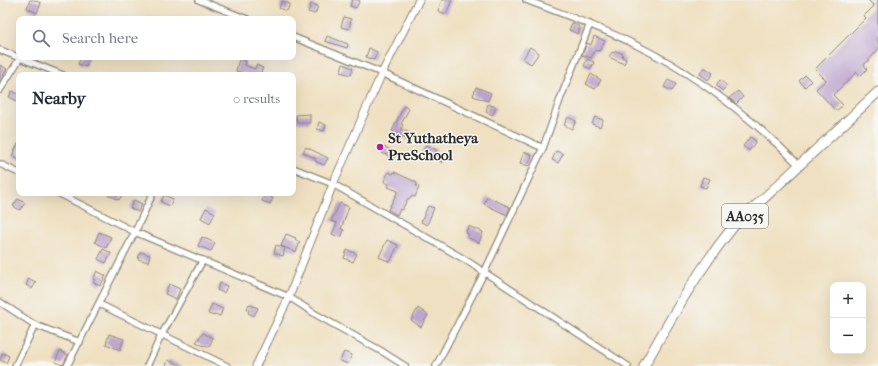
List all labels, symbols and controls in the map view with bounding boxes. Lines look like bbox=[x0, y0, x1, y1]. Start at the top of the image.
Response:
search box bbox=[16, 16, 296, 60]
icon: search bbox=[30, 27, 52, 49]
text: Search here bbox=[62, 29, 138, 47]
text: Nearby bbox=[32, 88, 86, 108]
text: 0 results bbox=[233, 91, 280, 106]
place label: St Yuthatheya PreSchool bbox=[388, 129, 479, 164]
marker: St Yuthatheya PreSchool bbox=[375, 142, 385, 152]
road number: AA035 bbox=[722, 204, 768, 228]
map controls bbox=[830, 282, 866, 354]
button: + bbox=[830, 282, 866, 318]
button: − bbox=[830, 318, 866, 354]

